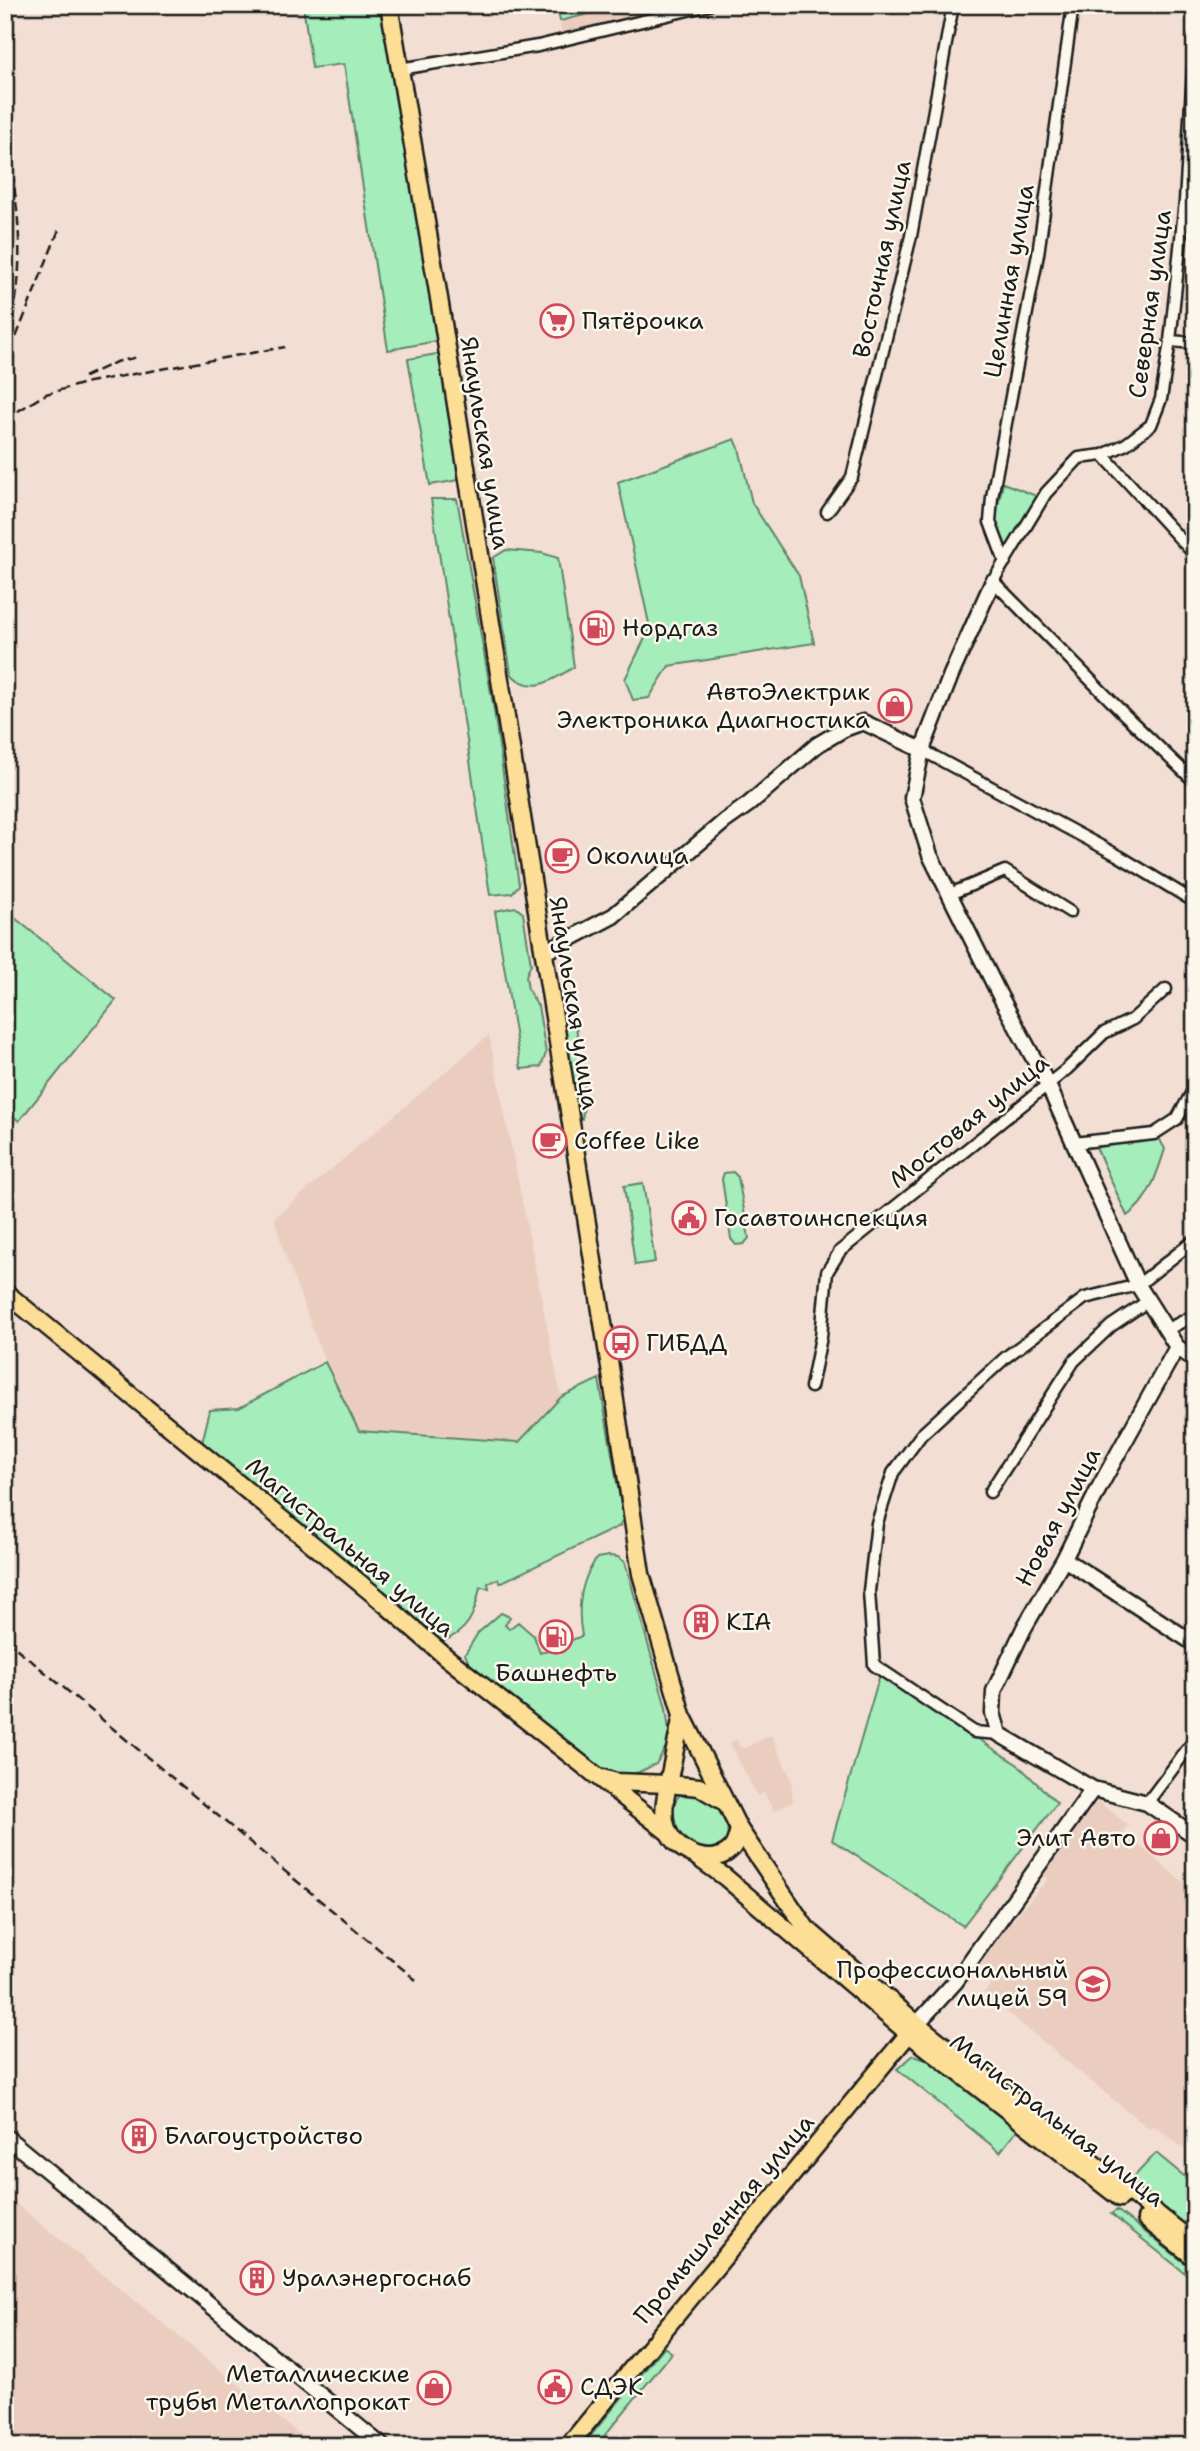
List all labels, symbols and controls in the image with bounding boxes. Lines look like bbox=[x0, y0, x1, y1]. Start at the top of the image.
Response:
street label: Восточная улица bbox=[845, 157, 919, 361]
street label: Целинная улица bbox=[976, 182, 1042, 380]
street label: Северная улица bbox=[1121, 208, 1179, 400]
supermarket icon: Пятёрочка bbox=[538, 302, 576, 340]
place label: Пятёрочка bbox=[582, 305, 704, 337]
street label: Янаульская улица bbox=[452, 334, 518, 552]
fuel station icon: Нордгаз bbox=[578, 609, 616, 647]
place label: Нордгаз bbox=[622, 612, 718, 644]
place label: АвтоЭлектрик Электроника Диагностика bbox=[557, 676, 870, 736]
shop icon: АвтоЭлектрик Электроника Диагностика bbox=[876, 687, 914, 725]
cafe icon: Околица bbox=[543, 837, 581, 875]
place label: Околица bbox=[586, 840, 689, 872]
street label: Янаульская улица bbox=[541, 894, 607, 1112]
street label: Мостовая улица bbox=[882, 1047, 1056, 1195]
cafe icon: Coffee Like bbox=[531, 1122, 569, 1160]
place label: Coffee Like bbox=[574, 1125, 700, 1157]
public building icon: Госавтоинспекция bbox=[670, 1199, 708, 1237]
place label: Госавтоинспекция bbox=[714, 1202, 928, 1234]
bus stop icon: ГИБДД bbox=[602, 1324, 640, 1362]
place label: ГИБДД bbox=[646, 1327, 727, 1359]
street label: Новая улица bbox=[1008, 1442, 1108, 1592]
street label: Магистральная улица bbox=[239, 1450, 462, 1644]
building icon: KIA bbox=[682, 1603, 720, 1641]
place label: KIA bbox=[726, 1606, 771, 1638]
fuel station icon: Башнефть bbox=[537, 1618, 575, 1656]
place label: Башнефть bbox=[495, 1657, 617, 1689]
shop icon: Элит Авто bbox=[1142, 1819, 1180, 1857]
place label: Элит Авто bbox=[1017, 1822, 1136, 1854]
place label: Профессиональный лицей 59 bbox=[837, 1954, 1068, 2014]
school or university icon: Профессиональный лицей 59 bbox=[1074, 1965, 1112, 2003]
street label: Магистральная улица bbox=[943, 2026, 1171, 2214]
street label: Промышленная улица bbox=[627, 2107, 821, 2331]
building icon: Благоустройство bbox=[120, 2117, 158, 2155]
place label: Благоустройство bbox=[164, 2120, 363, 2152]
building icon: Уралэнергоснаб bbox=[238, 2259, 276, 2297]
place label: Уралэнергоснаб bbox=[282, 2262, 471, 2294]
place label: Металлические трубы Металлопрокат bbox=[146, 2358, 411, 2418]
public building icon: СДЭК bbox=[536, 2368, 574, 2406]
shop icon: Металлические трубы Металлопрокат bbox=[415, 2369, 453, 2407]
place label: СДЭК bbox=[580, 2371, 644, 2403]

